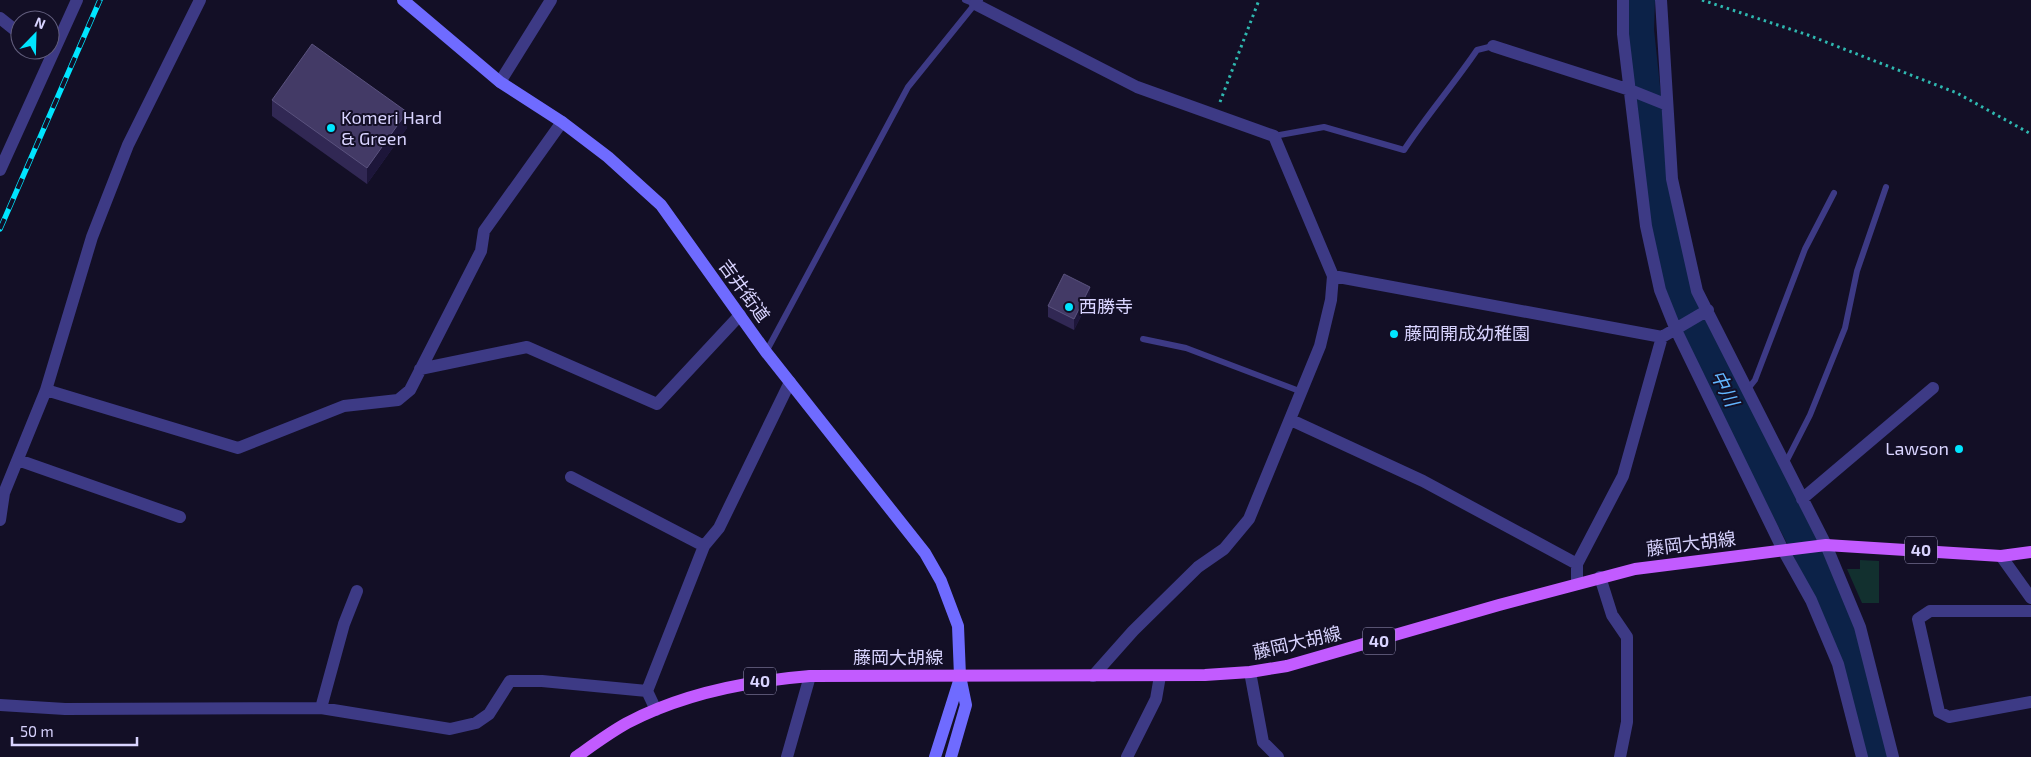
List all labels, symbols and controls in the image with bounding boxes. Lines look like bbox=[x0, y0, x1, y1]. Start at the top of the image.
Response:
north arrow bbox=[10, 10, 60, 60]
text: N bbox=[32, 13, 48, 32]
place label: Komeri Hard & Green bbox=[341, 106, 442, 149]
marker: Komeri Hard & Green bbox=[325, 122, 337, 134]
street label: 吉井街道 bbox=[715, 255, 775, 326]
place label: 西勝寺 bbox=[1079, 295, 1133, 317]
marker: 西勝寺 bbox=[1063, 301, 1075, 313]
place label: 藤岡開成幼稚園 bbox=[1404, 322, 1530, 344]
marker: 藤岡開成幼稚園 bbox=[1388, 328, 1400, 340]
water label: 中川 bbox=[1707, 366, 1745, 412]
place label: Lawson bbox=[1885, 437, 1949, 459]
marker: Lawson bbox=[1953, 443, 1965, 455]
street label: 藤岡大胡線 bbox=[1645, 527, 1737, 559]
road number: 40 bbox=[1905, 536, 1937, 564]
street label: 藤岡大胡線 bbox=[1250, 621, 1343, 663]
road number: 40 bbox=[1363, 627, 1395, 654]
street label: 藤岡大胡線 bbox=[853, 646, 943, 668]
road number: 40 bbox=[744, 668, 776, 694]
scale bar bbox=[12, 714, 138, 746]
text: 50 m bbox=[20, 722, 54, 740]

